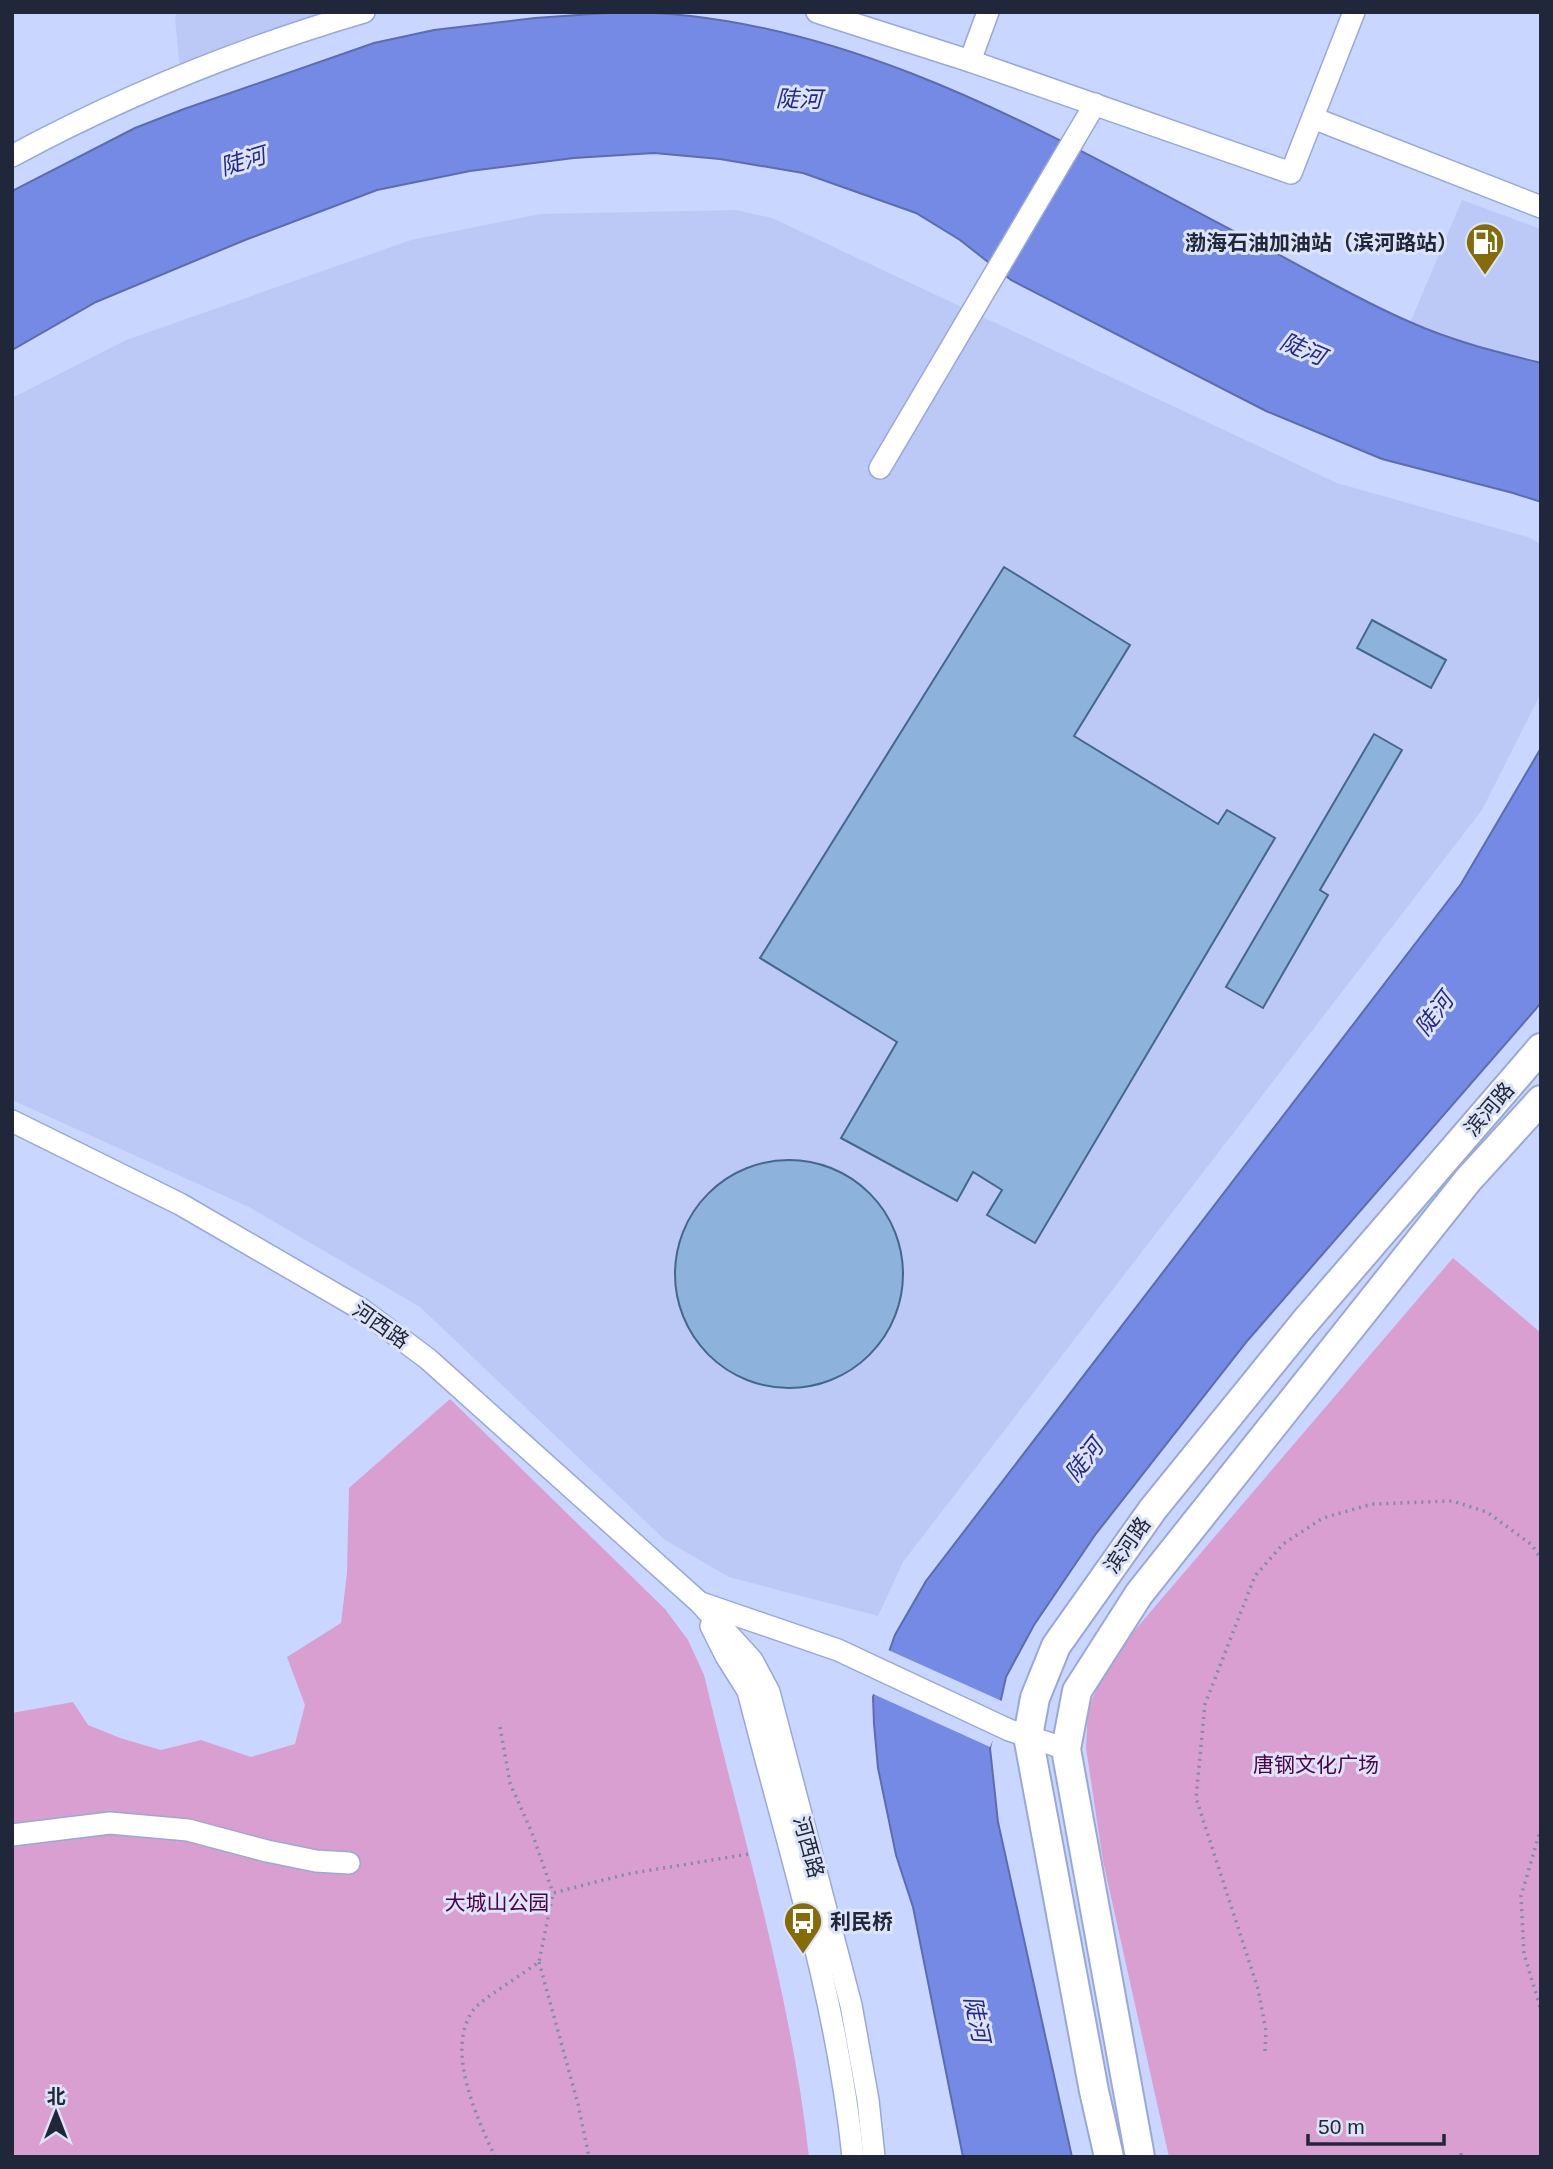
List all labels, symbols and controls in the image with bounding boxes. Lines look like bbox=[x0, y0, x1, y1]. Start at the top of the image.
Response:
water label: 陡河 bbox=[776, 86, 826, 112]
water label: 陡河 bbox=[217, 141, 273, 180]
fuel station icon: 渤海石油加油站（滨河路站） bbox=[1464, 221, 1506, 276]
place label: 渤海石油加油站（滨河路站） bbox=[1185, 231, 1458, 254]
water label: 陡河 bbox=[1277, 328, 1333, 372]
water label: 陡河 bbox=[1410, 985, 1461, 1040]
street label: 滨河路 bbox=[1460, 1078, 1518, 1140]
street label: 河西路 bbox=[349, 1298, 413, 1352]
water label: 陡河 bbox=[1060, 1431, 1111, 1486]
street label: 滨河路 bbox=[1100, 1513, 1154, 1577]
park label: 唐钢文化广场 bbox=[1253, 1753, 1379, 1776]
street label: 河西路 bbox=[790, 1814, 828, 1880]
park label: 大城山公园 bbox=[445, 1891, 550, 1914]
bus stop icon: 利民桥 bbox=[782, 1900, 824, 1955]
place label: 利民桥 bbox=[830, 1910, 893, 1933]
water label: 陡河 bbox=[960, 1994, 995, 2048]
north arrow bbox=[21, 2078, 91, 2148]
text: 北 bbox=[46, 2086, 66, 2107]
scale bar bbox=[1308, 2102, 1444, 2146]
text: 50 m bbox=[1318, 2115, 1365, 2138]

